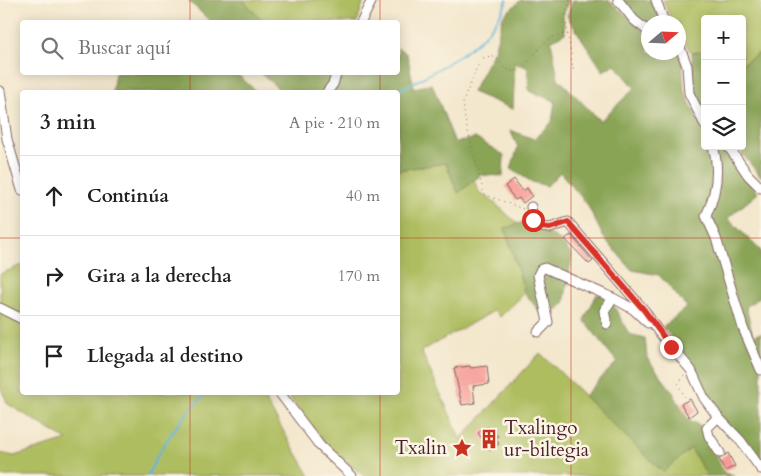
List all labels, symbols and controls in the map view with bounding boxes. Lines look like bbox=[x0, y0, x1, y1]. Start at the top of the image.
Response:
north arrow bbox=[641, 15, 686, 60]
map controls bbox=[701, 15, 746, 150]
button: + bbox=[701, 15, 746, 60]
search box bbox=[20, 20, 400, 75]
icon: search bbox=[38, 34, 66, 62]
text: Buscar aquí bbox=[78, 35, 171, 61]
button: − bbox=[701, 60, 746, 105]
button: layers bbox=[701, 105, 746, 150]
text: 3 min bbox=[40, 108, 96, 137]
text: A pie · 210 m bbox=[289, 112, 380, 134]
icon: ahead bbox=[40, 182, 68, 210]
text: Continúa bbox=[87, 183, 169, 209]
text: 40 m bbox=[346, 185, 380, 207]
route start bbox=[522, 209, 545, 232]
icon: right bbox=[40, 262, 68, 290]
text: Gira a la derecha bbox=[87, 263, 232, 289]
text: 170 m bbox=[338, 265, 380, 287]
route end bbox=[660, 336, 683, 359]
icon: arrive bbox=[40, 342, 68, 370]
text: Llegada al destino bbox=[87, 343, 243, 369]
place label: Txalingo ur-biltegia bbox=[504, 415, 589, 463]
building icon: Txalingo ur-biltegia bbox=[478, 428, 500, 450]
place label: Txalin bbox=[394, 435, 447, 461]
place icon: Txalin bbox=[451, 437, 473, 459]

